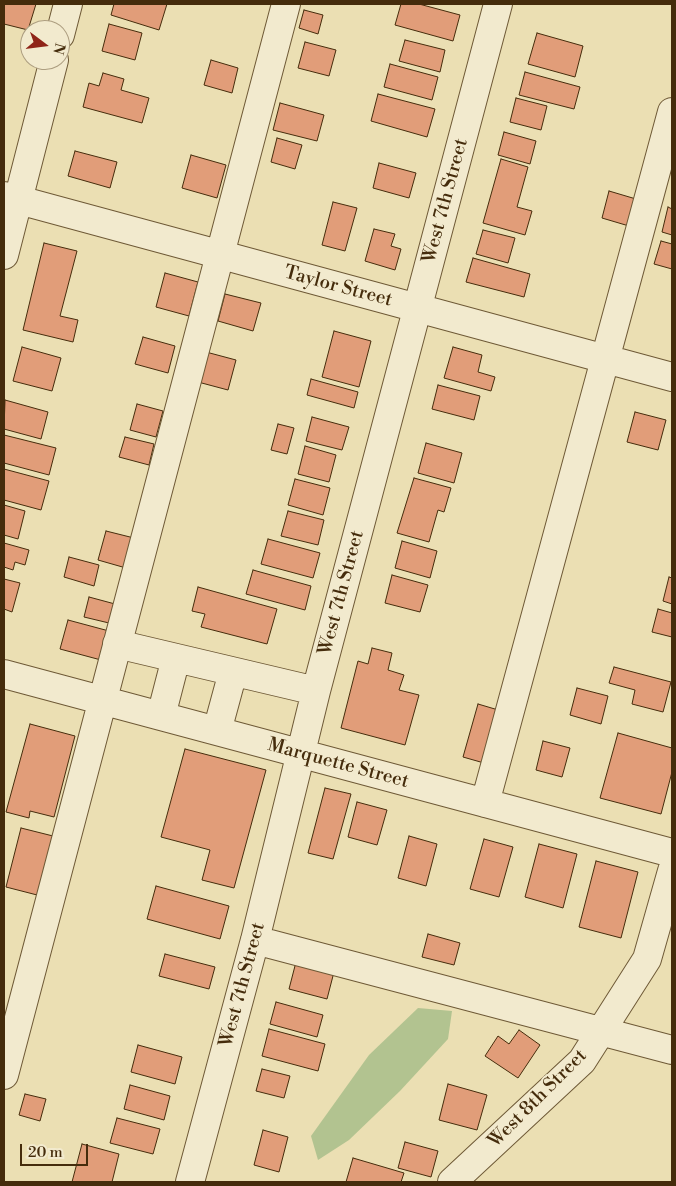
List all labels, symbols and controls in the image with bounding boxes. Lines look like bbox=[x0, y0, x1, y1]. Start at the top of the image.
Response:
north arrow bbox=[20, 20, 70, 70]
text: N bbox=[48, 41, 69, 56]
street label: West 7th Street bbox=[418, 136, 474, 266]
street label: Taylor Street bbox=[281, 262, 395, 312]
street label: West 7th Street bbox=[314, 528, 370, 658]
street label: Marquette Street bbox=[265, 734, 411, 794]
street label: West 7th Street bbox=[215, 920, 271, 1050]
street label: West 8th Street bbox=[484, 1045, 592, 1153]
scale bar bbox=[22, 1134, 90, 1166]
text: 20 m bbox=[28, 1143, 63, 1162]

